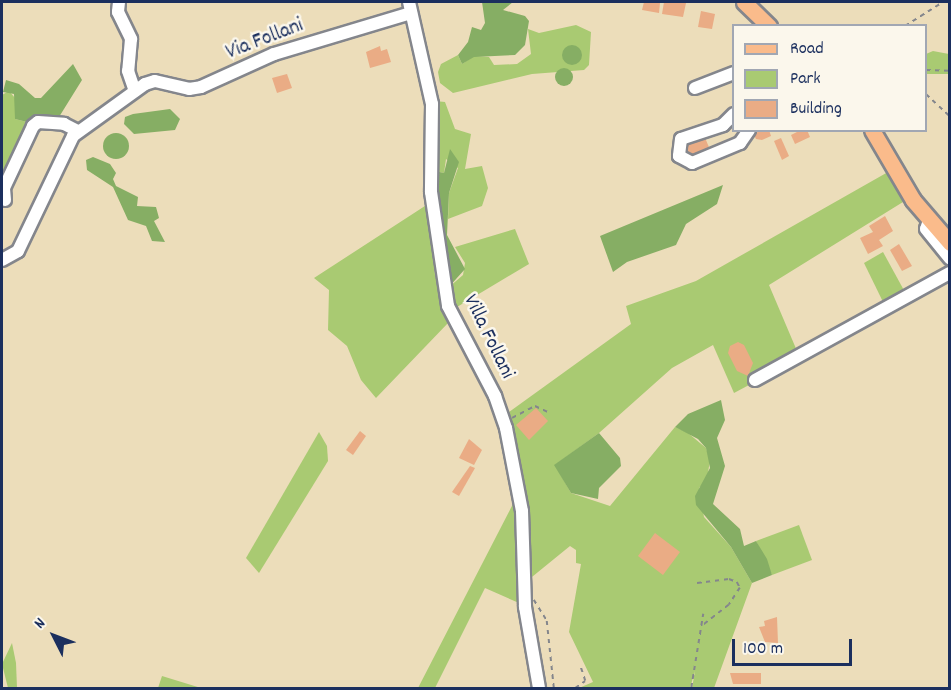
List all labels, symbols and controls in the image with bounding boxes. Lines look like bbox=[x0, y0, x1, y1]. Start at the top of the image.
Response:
street label: Via Follani bbox=[223, 14, 307, 66]
legend bbox=[732, 24, 927, 132]
text: Road bbox=[790, 37, 824, 62]
text: Park bbox=[790, 67, 821, 92]
text: Building bbox=[790, 97, 842, 122]
street label: Villa Follani bbox=[457, 291, 519, 383]
north arrow bbox=[24, 606, 84, 666]
text: N bbox=[29, 613, 51, 634]
scale bar bbox=[735, 627, 855, 665]
text: 100 m bbox=[743, 637, 783, 662]

